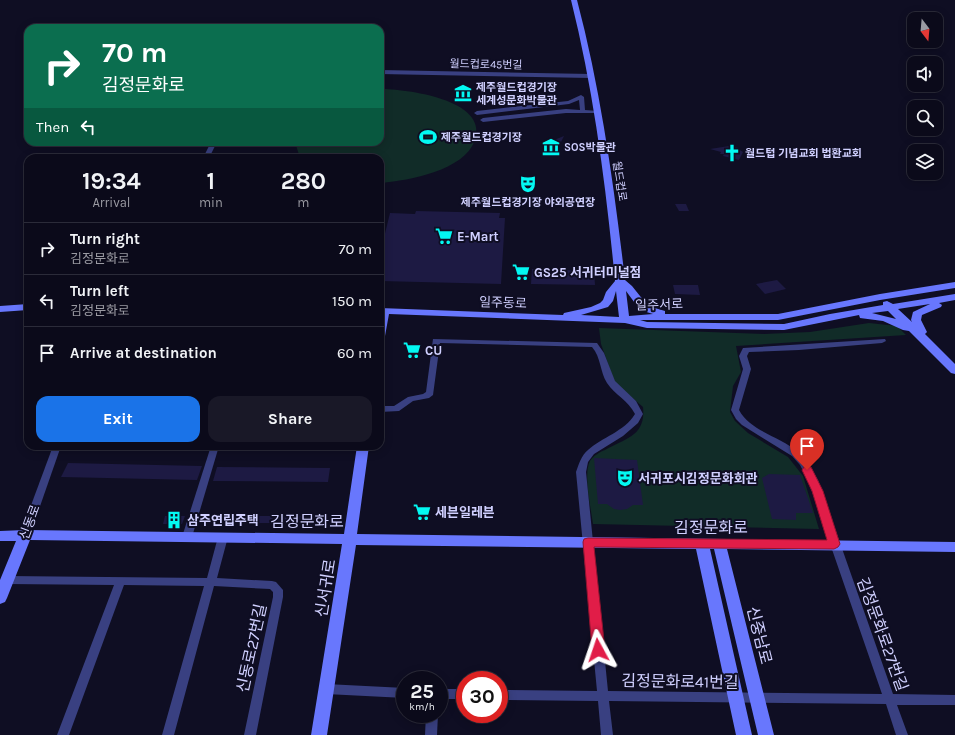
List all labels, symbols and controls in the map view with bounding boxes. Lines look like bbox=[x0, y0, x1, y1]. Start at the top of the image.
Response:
north arrow bbox=[907, 12, 943, 48]
map controls bbox=[907, 12, 943, 180]
text: 70 m bbox=[102, 36, 167, 69]
icon: right bbox=[36, 40, 88, 92]
button: sound bbox=[907, 56, 943, 92]
street label: 월드컵로45번길 bbox=[449, 57, 523, 72]
text: 김정문화로 bbox=[102, 74, 185, 96]
place label: 제주월드컵경기장 세계성문화박물관 bbox=[476, 81, 557, 107]
museum icon: 제주월드컵경기장 세계성문화박물관 bbox=[453, 83, 473, 103]
button: search bbox=[907, 100, 943, 136]
icon: left bbox=[77, 116, 99, 138]
text: Then bbox=[36, 118, 69, 136]
sports icon: 제주월드컵경기장 bbox=[418, 127, 438, 147]
place label: 제주월드컵경기장 bbox=[441, 131, 522, 144]
museum icon: SOS박물관 bbox=[541, 137, 561, 157]
place label: SOS박물관 bbox=[564, 141, 616, 154]
church icon: 월드텁 기념교회 법환교회 bbox=[722, 143, 742, 163]
button: layers bbox=[907, 144, 943, 180]
place label: 월드텁 기념교회 법환교회 bbox=[745, 147, 862, 160]
street label: 월드컵로 bbox=[610, 160, 629, 202]
text: 19:34 bbox=[82, 167, 141, 195]
text: 1 bbox=[207, 167, 215, 195]
text: 280 bbox=[281, 167, 326, 195]
theatre icon: 제주월드컵경기장 야외공연장 bbox=[518, 174, 538, 194]
text: Arrival bbox=[92, 195, 130, 210]
text: min bbox=[199, 195, 223, 210]
text: m bbox=[297, 195, 309, 210]
place label: 제주월드컵경기장 야외공연장 bbox=[461, 196, 595, 209]
supermarket icon: E-Mart bbox=[434, 226, 454, 246]
place label: E-Mart bbox=[457, 229, 499, 244]
text: Turn right bbox=[70, 230, 140, 248]
icon: right bbox=[36, 238, 58, 260]
text: 70 m bbox=[338, 240, 372, 258]
text: 김정문화로 bbox=[70, 251, 130, 266]
supermarket icon: GS25 서귀터미널점 bbox=[511, 262, 531, 282]
place label: GS25 서귀터미널점 bbox=[534, 265, 642, 280]
text: Turn left bbox=[70, 282, 129, 300]
icon: left bbox=[36, 290, 58, 312]
text: 150 m bbox=[332, 292, 372, 310]
street label: 일주동로 bbox=[479, 294, 527, 311]
street label: 일주서로 bbox=[635, 296, 683, 313]
text: 김정문화로 bbox=[70, 303, 130, 318]
supermarket icon: CU bbox=[402, 340, 422, 360]
icon: arrive bbox=[36, 342, 58, 364]
place label: CU bbox=[425, 343, 442, 358]
text: Arrive at destination bbox=[70, 344, 217, 362]
text: 60 m bbox=[337, 344, 372, 362]
button: Exit bbox=[36, 396, 200, 442]
button: Share bbox=[208, 396, 372, 442]
pin bbox=[790, 429, 824, 470]
icon: arrive bbox=[796, 435, 818, 457]
theatre icon: 서귀포시김정문화회관 bbox=[615, 468, 635, 488]
place label: 서귀포시김정문화회관 bbox=[638, 471, 758, 486]
supermarket icon: 세븐일레븐 bbox=[412, 502, 432, 522]
street label: 신동로 bbox=[16, 503, 43, 542]
place label: 세븐일레븐 bbox=[435, 505, 495, 520]
building icon: 삼주연립주택 bbox=[164, 510, 184, 530]
street label: 김정문화로 bbox=[270, 512, 344, 531]
place label: 삼주연립주택 bbox=[187, 513, 259, 528]
street label: 김정문화로 bbox=[674, 518, 748, 537]
street label: 신서귀로 bbox=[312, 557, 340, 619]
street label: 김정문화로27번길 bbox=[853, 575, 912, 694]
street label: 신동로27번길 bbox=[233, 602, 270, 694]
street label: 신중남로 bbox=[743, 604, 776, 666]
position arrow bbox=[577, 629, 619, 671]
speed limit sign: 30 bbox=[456, 671, 508, 723]
street label: 김정문화로41번길 bbox=[621, 671, 739, 692]
text: 25 bbox=[410, 680, 434, 703]
text: km/h bbox=[409, 701, 435, 713]

